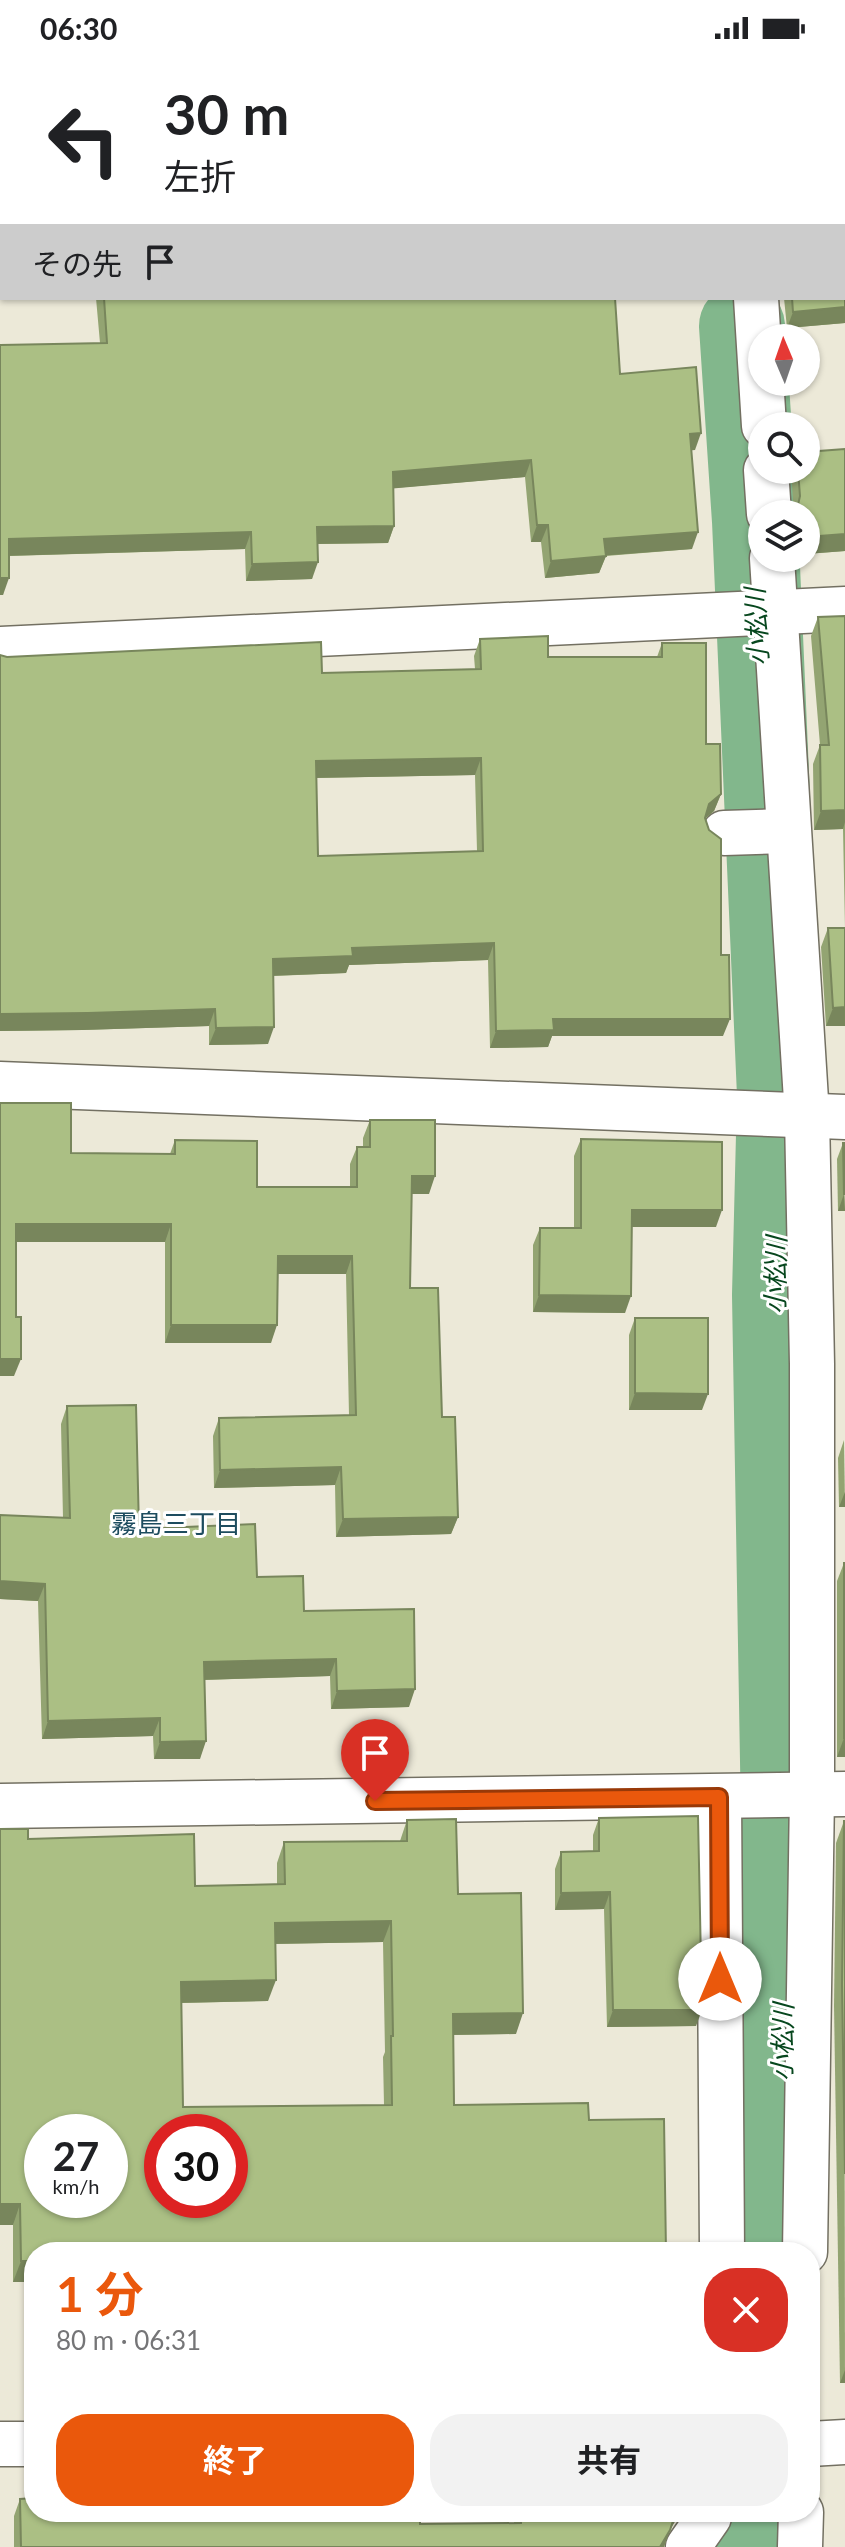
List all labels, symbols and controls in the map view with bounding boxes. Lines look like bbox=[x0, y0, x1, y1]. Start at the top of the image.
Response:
text: 06:30 bbox=[40, 10, 117, 46]
text: 30 m bbox=[164, 80, 289, 147]
icon: left bbox=[32, 88, 136, 192]
text: 左折 bbox=[164, 154, 236, 198]
icon: arrive bbox=[138, 240, 182, 284]
text: その先 bbox=[32, 245, 122, 281]
north arrow bbox=[748, 324, 820, 396]
map controls bbox=[748, 324, 820, 572]
button: search bbox=[748, 412, 820, 484]
button: layers bbox=[748, 500, 820, 572]
water label: 小松川 bbox=[738, 584, 774, 667]
water label: 小松川 bbox=[758, 1233, 792, 1314]
district label: 霧島三丁目 bbox=[111, 1507, 241, 1539]
pin bbox=[341, 1719, 409, 1801]
icon: arrive bbox=[353, 1731, 397, 1775]
position arrow bbox=[678, 1937, 762, 2021]
water label: 小松川 bbox=[765, 2000, 799, 2081]
speed limit sign: 30 bbox=[144, 2114, 248, 2218]
text: 27 bbox=[53, 2132, 99, 2180]
text: km/h bbox=[53, 2174, 99, 2198]
text: 1 分 bbox=[56, 2265, 144, 2322]
button: close bbox=[704, 2268, 788, 2352]
text: 80 m · 06:31 bbox=[56, 2324, 201, 2356]
button: 終了 bbox=[56, 2414, 414, 2506]
button: 共有 bbox=[430, 2414, 788, 2506]

